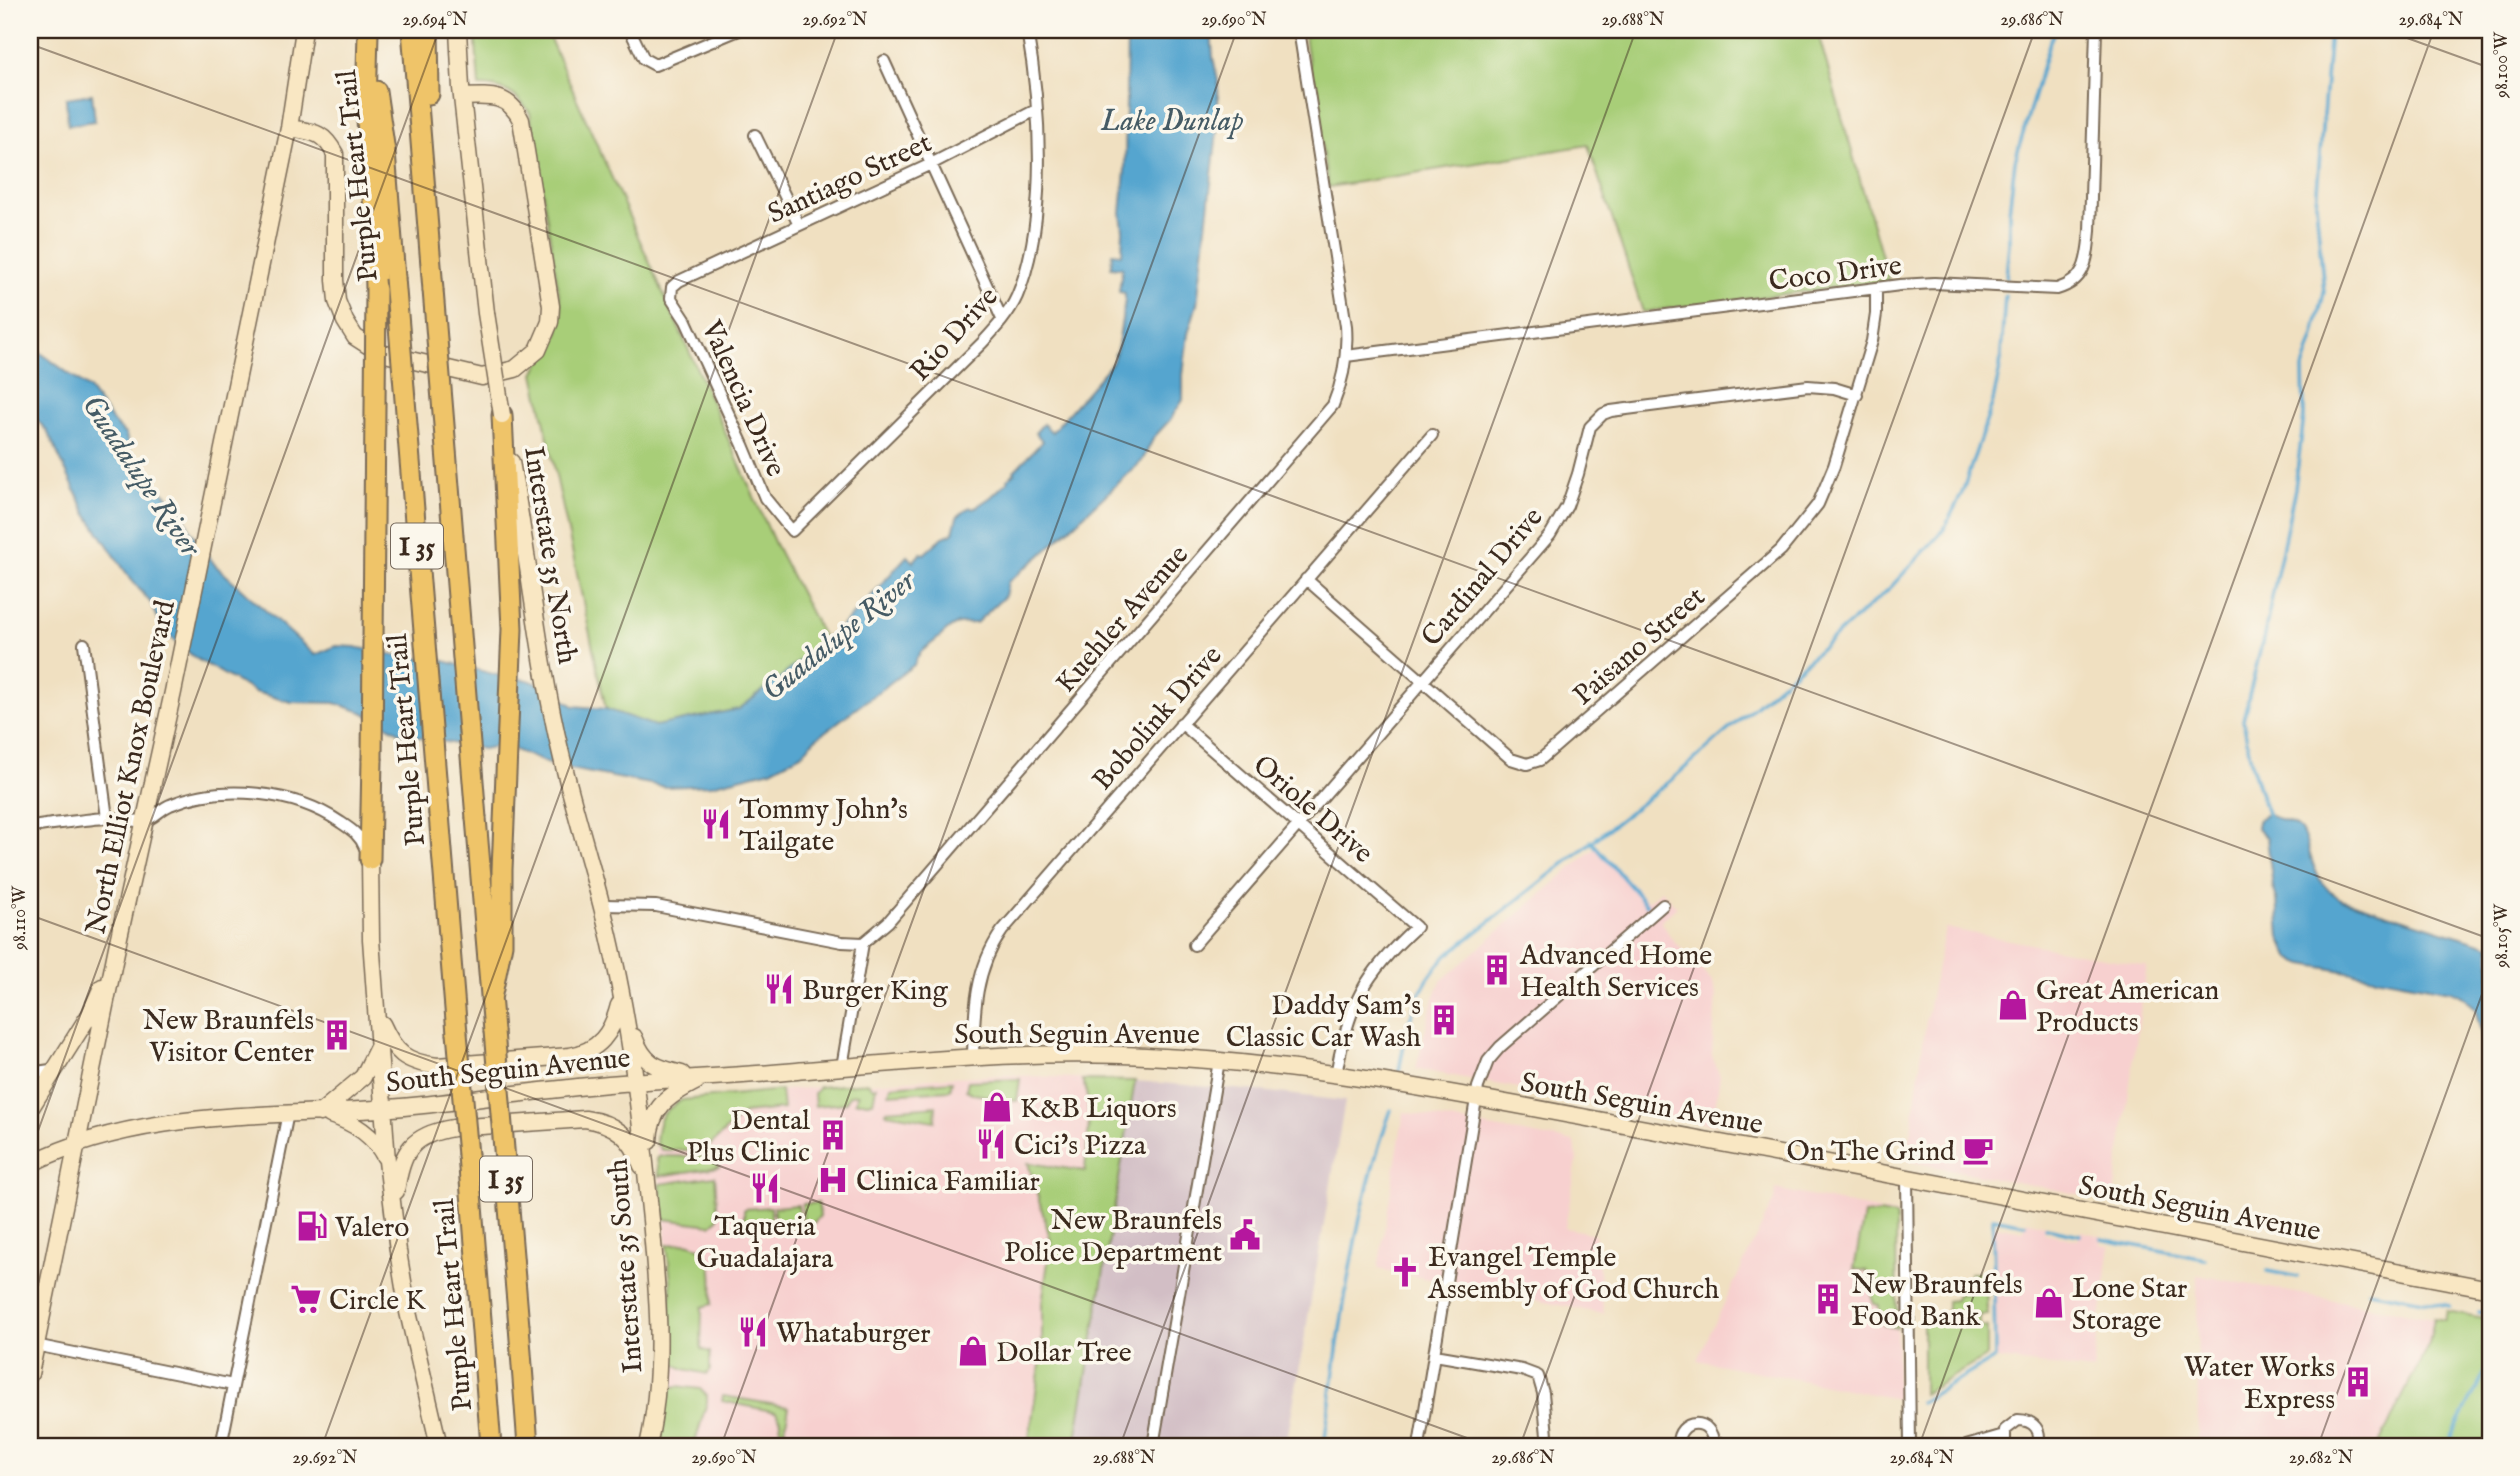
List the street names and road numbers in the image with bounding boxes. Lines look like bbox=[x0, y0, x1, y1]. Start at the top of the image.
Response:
street label: Purple Heart Trail bbox=[330, 68, 387, 283]
street label: Santiago Street bbox=[763, 126, 938, 232]
street label: Coco Drive bbox=[1767, 249, 1904, 300]
street label: Rio Drive bbox=[903, 280, 1006, 389]
street label: Valencia Drive bbox=[692, 315, 793, 482]
street label: Interstate 35 North bbox=[515, 444, 584, 667]
street label: Cardinal Drive bbox=[1415, 501, 1551, 654]
road number: I 35 bbox=[391, 524, 443, 568]
street label: Kuehler Avenue bbox=[1049, 538, 1197, 701]
street label: Paisano Street bbox=[1567, 580, 1713, 714]
street label: North Elliot Knox Boulevard bbox=[79, 598, 184, 937]
street label: Purple Heart Trail bbox=[381, 632, 434, 847]
street label: Bobolink Drive bbox=[1086, 639, 1230, 798]
street label: Oriole Drive bbox=[1245, 748, 1380, 872]
street label: South Seguin Avenue bbox=[954, 1018, 1200, 1053]
street label: South Seguin Avenue bbox=[384, 1041, 632, 1102]
street label: South Seguin Avenue bbox=[1518, 1066, 1766, 1143]
road number: I 35 bbox=[480, 1156, 532, 1202]
street label: Interstate 35 South bbox=[602, 1157, 651, 1374]
street label: South Seguin Avenue bbox=[2076, 1169, 2323, 1250]
street label: Purple Heart Trail bbox=[428, 1197, 481, 1412]

